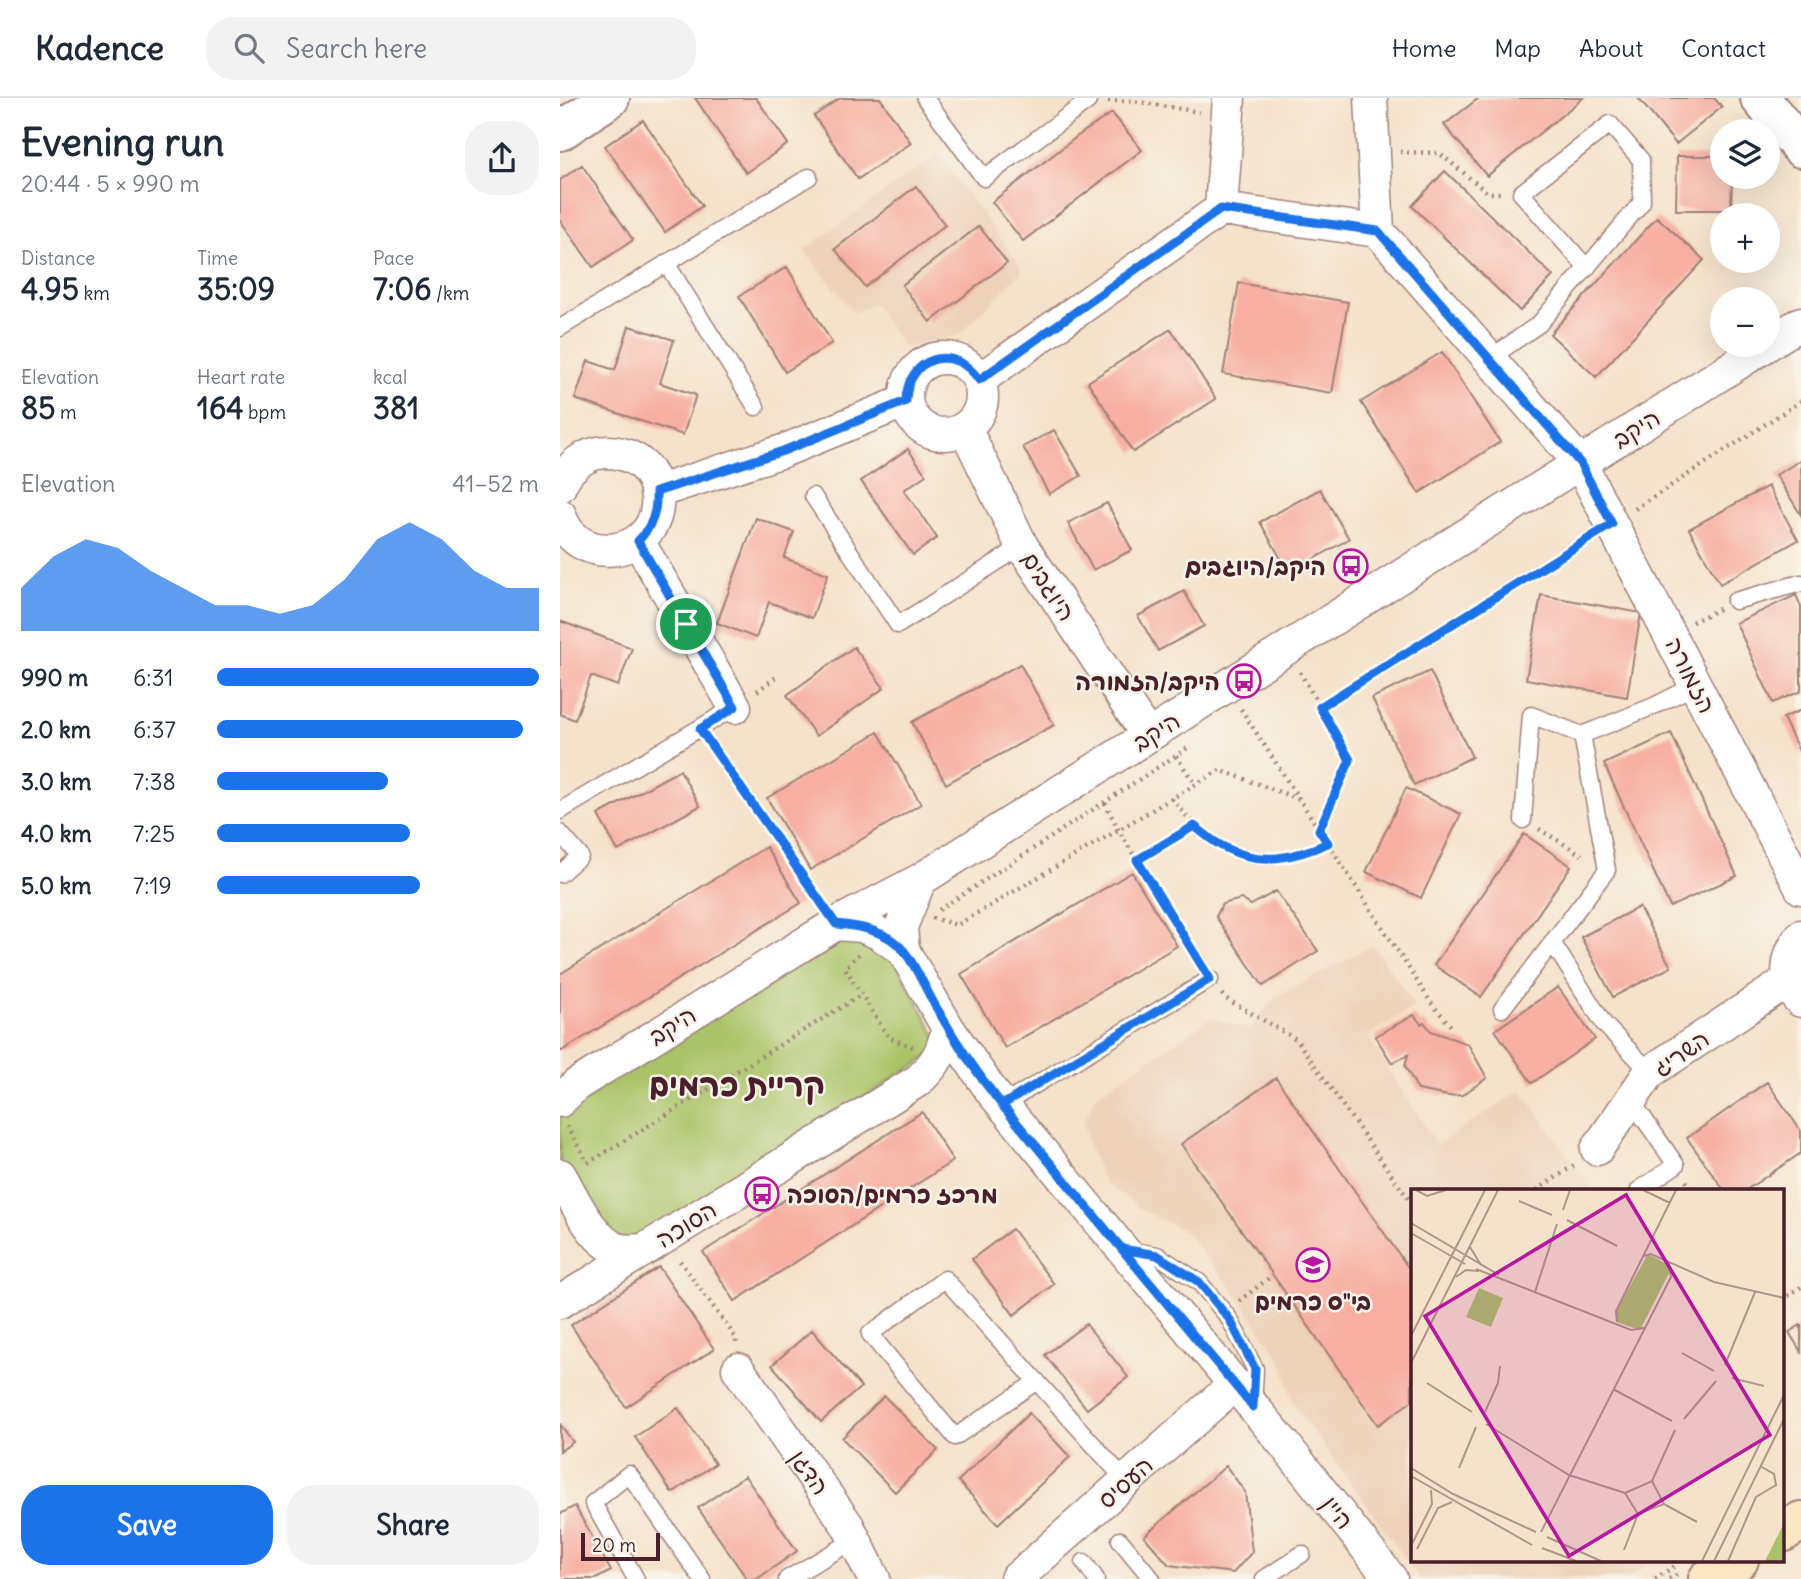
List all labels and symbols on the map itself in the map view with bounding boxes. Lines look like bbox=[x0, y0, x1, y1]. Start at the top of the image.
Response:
street label: היקב bbox=[1607, 402, 1666, 455]
street label: היוגבים bbox=[1015, 545, 1083, 627]
bus stop icon: היקב/היוגבים bbox=[1332, 547, 1370, 585]
place label: היקב/היוגבים bbox=[1185, 551, 1326, 582]
pin bbox=[656, 594, 716, 654]
street label: הזמורה bbox=[1659, 632, 1723, 718]
bus stop icon: היקב/הזמורה bbox=[1225, 662, 1263, 700]
place label: היקב/הזמורה bbox=[1075, 666, 1220, 697]
street label: היקב bbox=[1127, 705, 1186, 758]
street label: היקב bbox=[643, 999, 702, 1052]
street label: השריג bbox=[1647, 1023, 1715, 1083]
district label: קריית כרמים bbox=[649, 1064, 825, 1105]
bus stop icon: מרכז כרמים/הסוכה bbox=[743, 1175, 781, 1213]
place label: מרכז כרמים/הסוכה bbox=[787, 1179, 998, 1209]
inset map bbox=[1411, 1189, 1784, 1562]
street label: הסוכה bbox=[650, 1194, 722, 1254]
school or university icon: בי"ס כרמים bbox=[1294, 1246, 1332, 1284]
place label: בי"ס כרמים bbox=[1255, 1286, 1371, 1316]
street label: הדגן bbox=[783, 1444, 836, 1501]
street label: העסיס bbox=[1091, 1449, 1159, 1515]
street label: היין bbox=[1316, 1489, 1360, 1535]
scale bar bbox=[581, 1530, 660, 1562]

